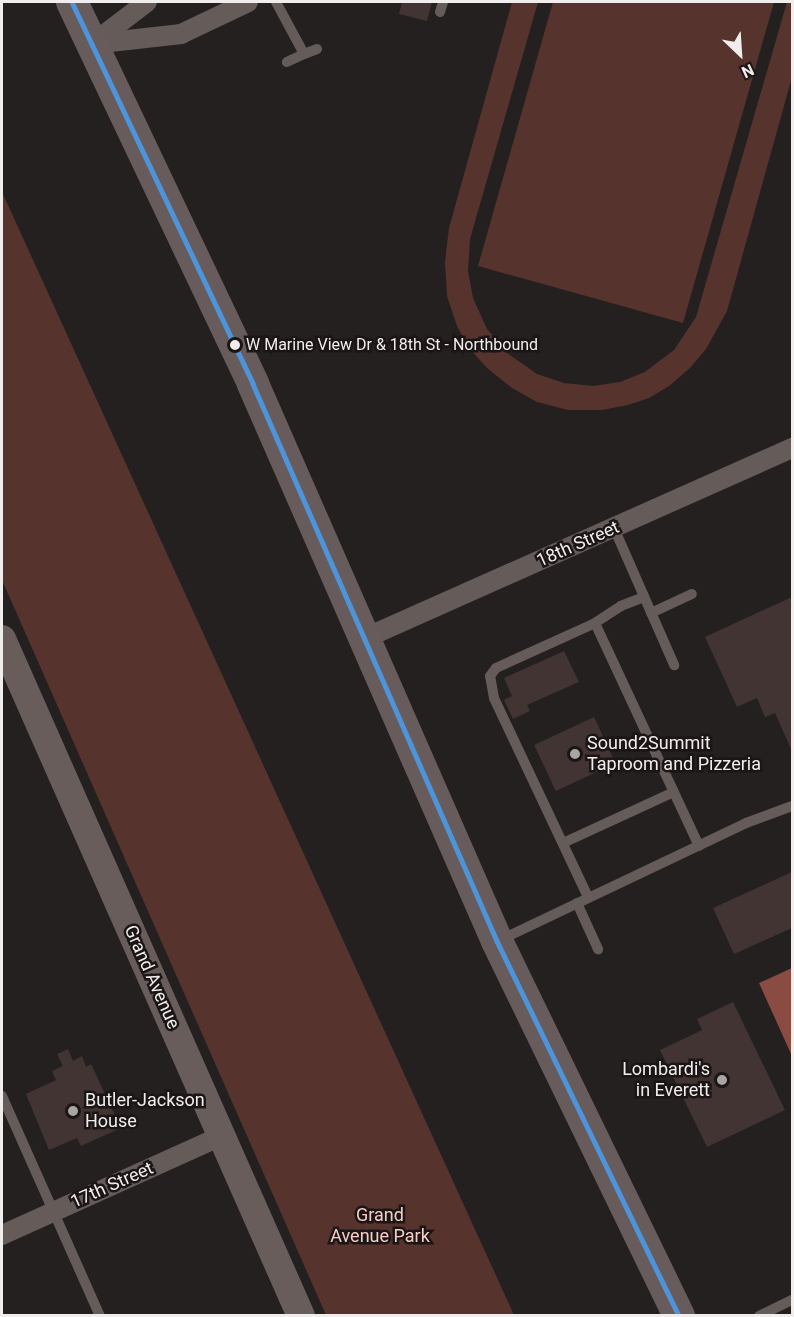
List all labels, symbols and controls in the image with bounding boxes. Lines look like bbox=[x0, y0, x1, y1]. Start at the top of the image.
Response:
north arrow bbox=[710, 24, 770, 84]
text: N bbox=[739, 60, 757, 82]
place label: W Marine View Dr & 18th St - Northbound bbox=[246, 335, 538, 355]
marker: W Marine View Dr & 18th St - Northbound bbox=[229, 339, 241, 351]
street label: 18th Street bbox=[533, 516, 623, 572]
place label: Sound2Summit Taproom and Pizzeria bbox=[587, 733, 761, 776]
marker: Sound2Summit Taproom and Pizzeria bbox=[568, 747, 582, 761]
street label: Grand Avenue bbox=[120, 922, 184, 1032]
place label: Lombardi's in Everett bbox=[622, 1059, 710, 1102]
marker: Lombardi's in Everett bbox=[715, 1073, 729, 1087]
place label: Butler-Jackson House bbox=[85, 1090, 205, 1132]
marker: Butler-Jackson House bbox=[66, 1104, 80, 1118]
street label: 17th Street bbox=[67, 1157, 157, 1213]
park label: Grand Avenue Park bbox=[330, 1205, 430, 1248]

